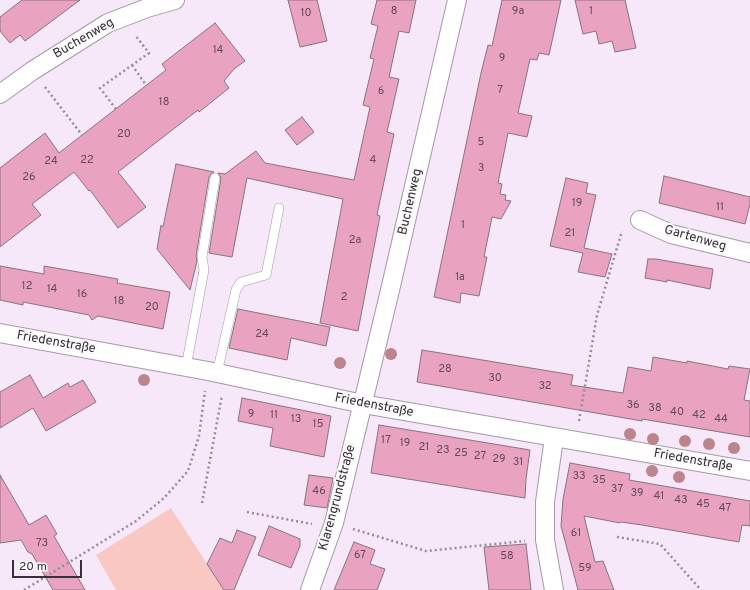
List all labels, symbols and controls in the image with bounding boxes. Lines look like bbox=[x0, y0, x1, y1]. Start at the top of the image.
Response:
house number: 8 bbox=[391, 5, 397, 19]
house number: 9a bbox=[512, 5, 524, 19]
house number: 1 bbox=[589, 5, 593, 19]
house number: 10 bbox=[300, 7, 312, 21]
street label: Buchenweg bbox=[51, 15, 117, 63]
house number: 14 bbox=[213, 44, 223, 58]
house number: 9 bbox=[499, 52, 505, 66]
house number: 7 bbox=[497, 84, 503, 98]
house number: 6 bbox=[378, 85, 384, 99]
house number: 18 bbox=[159, 96, 169, 110]
house number: 20 bbox=[117, 128, 131, 142]
house number: 5 bbox=[478, 136, 484, 150]
house number: 22 bbox=[80, 154, 94, 168]
house number: 4 bbox=[370, 154, 376, 168]
house number: 24 bbox=[44, 155, 58, 169]
house number: 3 bbox=[478, 162, 484, 176]
street label: Buchenweg bbox=[396, 167, 426, 237]
house number: 26 bbox=[22, 171, 36, 185]
house number: 19 bbox=[572, 197, 582, 211]
house number: 11 bbox=[716, 201, 724, 215]
house number: 1 bbox=[461, 219, 465, 233]
street label: Gartenweg bbox=[662, 223, 728, 255]
house number: 21 bbox=[565, 227, 575, 241]
house number: 2a bbox=[349, 234, 361, 248]
house number: 1a bbox=[455, 271, 465, 285]
house number: 12 bbox=[22, 280, 32, 294]
house number: 14 bbox=[47, 283, 57, 297]
house number: 16 bbox=[77, 288, 87, 302]
house number: 2 bbox=[341, 291, 347, 305]
house number: 18 bbox=[114, 295, 124, 309]
house number: 20 bbox=[145, 301, 159, 315]
street label: Friedenstraße bbox=[15, 328, 97, 358]
house number: 24 bbox=[255, 328, 269, 342]
house number: 28 bbox=[438, 363, 452, 377]
house number: 30 bbox=[488, 372, 502, 386]
house number: 32 bbox=[538, 380, 552, 394]
street label: Friedenstraße bbox=[333, 391, 415, 421]
house number: 36 bbox=[626, 399, 640, 413]
house number: 38 bbox=[648, 402, 662, 416]
house number: 40 bbox=[670, 406, 684, 420]
house number: 9 bbox=[248, 408, 254, 422]
house number: 11 bbox=[270, 409, 278, 423]
house number: 42 bbox=[692, 409, 706, 423]
house number: 13 bbox=[291, 413, 301, 427]
house number: 44 bbox=[714, 413, 728, 427]
house number: 15 bbox=[313, 418, 323, 432]
house number: 17 bbox=[381, 434, 391, 448]
house number: 19 bbox=[400, 437, 410, 451]
house number: 21 bbox=[419, 441, 429, 455]
street label: Klarengrundstraße bbox=[316, 443, 360, 553]
house number: 23 bbox=[436, 444, 450, 458]
street label: Friedenstraße bbox=[652, 446, 734, 476]
house number: 25 bbox=[454, 447, 468, 461]
house number: 27 bbox=[474, 450, 486, 464]
house number: 29 bbox=[492, 453, 506, 467]
house number: 31 bbox=[513, 456, 523, 470]
house number: 33 bbox=[572, 470, 586, 484]
house number: 35 bbox=[592, 474, 606, 488]
house number: 37 bbox=[611, 483, 623, 497]
house number: 46 bbox=[312, 485, 326, 499]
house number: 39 bbox=[631, 487, 643, 501]
house number: 41 bbox=[654, 490, 664, 504]
house number: 43 bbox=[674, 494, 688, 508]
house number: 45 bbox=[696, 498, 710, 512]
house number: 47 bbox=[719, 502, 731, 516]
house number: 61 bbox=[571, 527, 581, 541]
house number: 73 bbox=[36, 537, 48, 551]
house number: 67 bbox=[354, 549, 366, 563]
house number: 58 bbox=[500, 550, 514, 564]
scale bar bbox=[14, 552, 84, 578]
text: 20 m bbox=[19, 559, 47, 575]
house number: 59 bbox=[578, 562, 592, 576]

